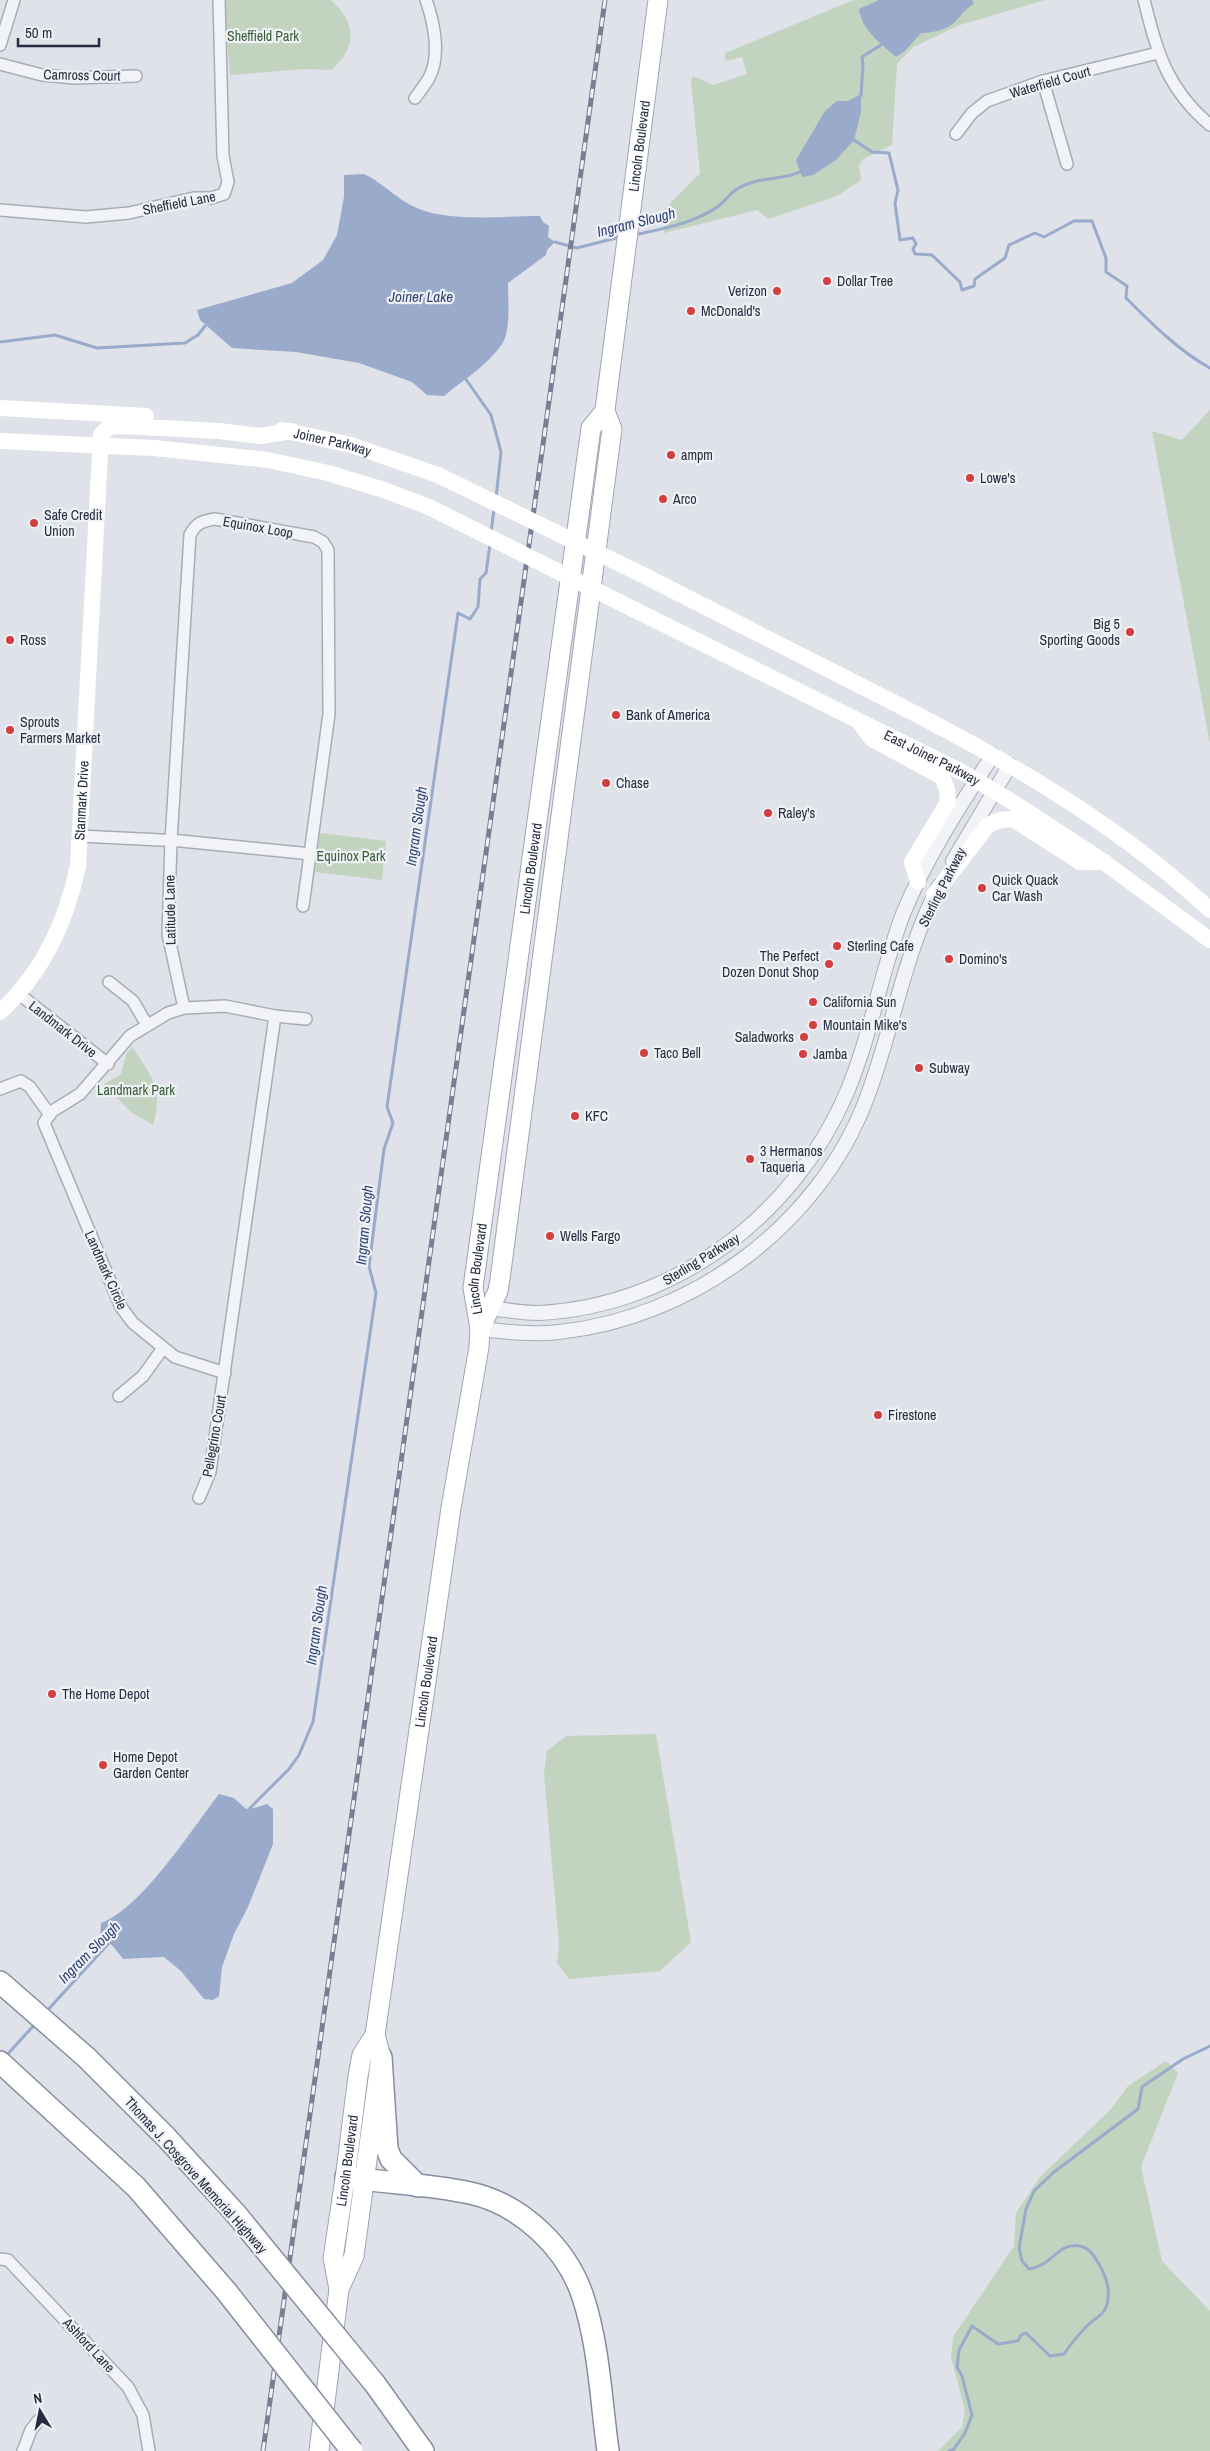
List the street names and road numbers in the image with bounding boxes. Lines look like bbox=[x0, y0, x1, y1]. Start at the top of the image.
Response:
street label: Waterfield Court bbox=[1008, 62, 1092, 102]
street label: Camross Court bbox=[43, 65, 121, 85]
street label: Lincoln Boulevard bbox=[624, 99, 654, 193]
street label: Sheffield Lane bbox=[141, 187, 217, 219]
street label: Joiner Parkway bbox=[292, 424, 374, 460]
street label: Equinox Loop bbox=[222, 512, 294, 542]
street label: East Joiner Parkway bbox=[881, 726, 984, 790]
street label: Stanmark Drive bbox=[70, 760, 93, 841]
street label: Lincoln Boulevard bbox=[515, 822, 546, 915]
street label: Sterling Parkway bbox=[914, 844, 970, 930]
street label: Latitude Lane bbox=[160, 875, 180, 945]
street label: Landmark Drive bbox=[25, 997, 101, 1061]
street label: Lincoln Boulevard bbox=[464, 1222, 491, 1316]
street label: Landmark Circle bbox=[81, 1228, 131, 1312]
street label: Sterling Parkway bbox=[659, 1229, 743, 1289]
street label: Pellegrino Court bbox=[198, 1394, 230, 1478]
street label: Lincoln Boulevard bbox=[410, 1635, 441, 1729]
street label: Thomas J. Cosgrove Memorial Highway bbox=[121, 2093, 271, 2257]
street label: Lincoln Boulevard bbox=[332, 2114, 362, 2208]
street label: Ashford Lane bbox=[58, 2313, 119, 2376]

